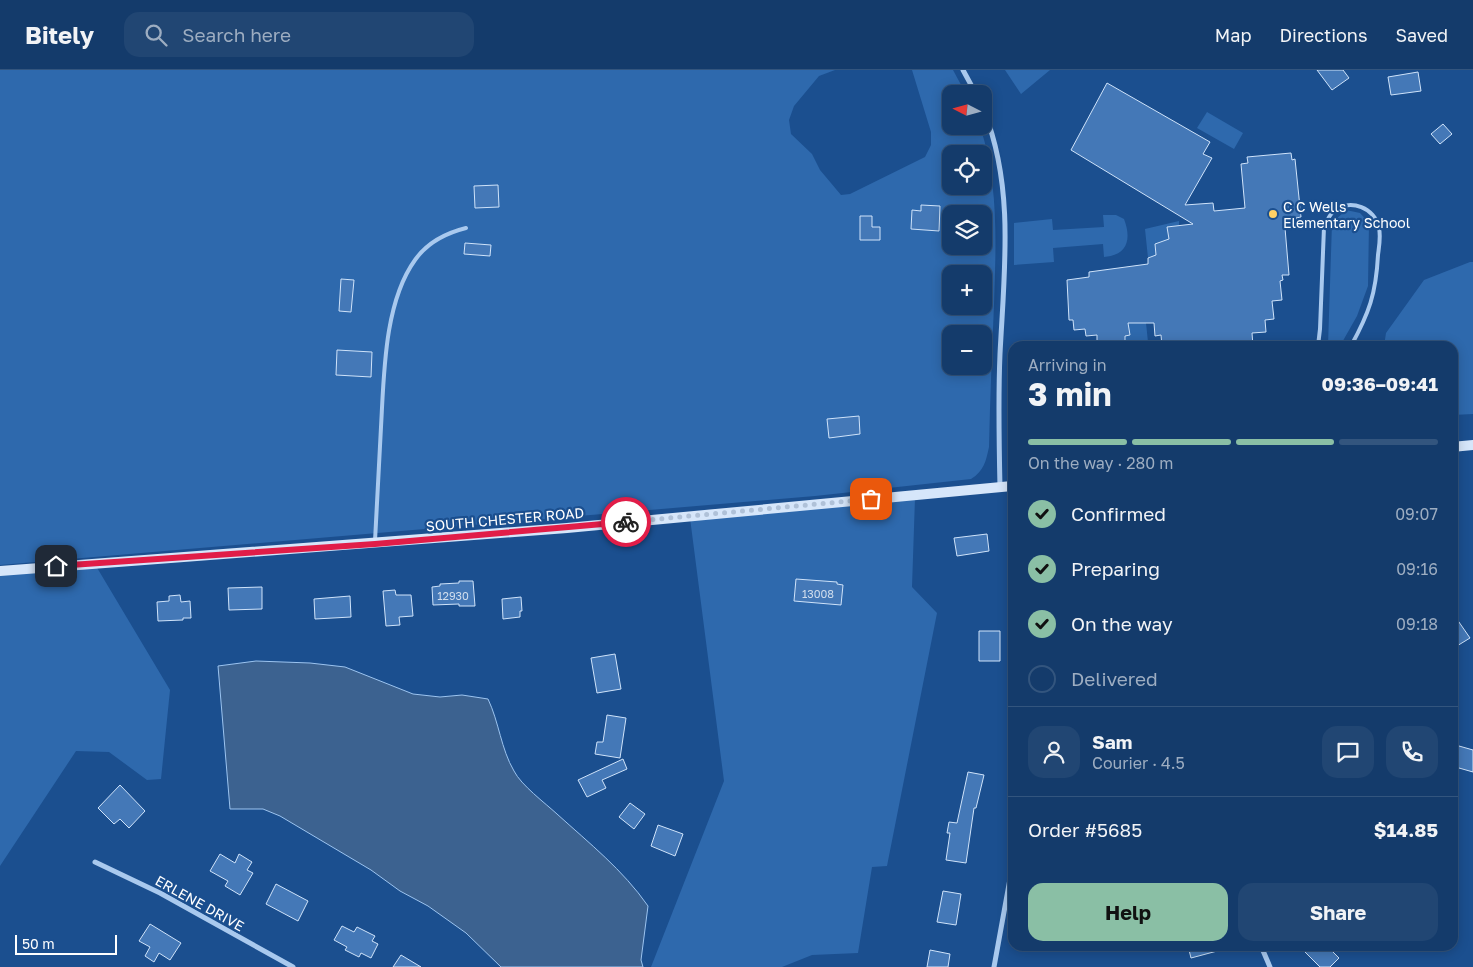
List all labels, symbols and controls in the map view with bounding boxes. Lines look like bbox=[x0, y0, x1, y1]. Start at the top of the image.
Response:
search box bbox=[124, 12, 474, 57]
text: Bitely bbox=[25, 20, 94, 49]
icon: search bbox=[142, 21, 170, 49]
text: Search here bbox=[182, 23, 291, 46]
text: Map bbox=[1215, 24, 1251, 46]
text: Directions bbox=[1279, 24, 1367, 46]
text: Saved bbox=[1395, 24, 1448, 46]
north arrow bbox=[942, 85, 992, 135]
map controls bbox=[942, 85, 992, 375]
button: locate bbox=[942, 145, 992, 195]
place label: C C Wells Elementary School bbox=[1283, 198, 1410, 231]
button: layers bbox=[942, 205, 992, 255]
marker: C C Wells Elementary School bbox=[1267, 208, 1279, 220]
button: + bbox=[942, 265, 992, 315]
button: − bbox=[942, 325, 992, 375]
text: Arriving in bbox=[1028, 355, 1107, 375]
text: 09:36–09:41 bbox=[1322, 372, 1438, 395]
text: 3 min bbox=[1028, 375, 1112, 413]
text: On the way · 280 m bbox=[1028, 453, 1173, 473]
pin bbox=[850, 478, 892, 520]
icon: bag bbox=[857, 485, 885, 513]
courier bbox=[601, 497, 651, 547]
icon: check bbox=[1028, 500, 1056, 528]
text: Confirmed bbox=[1071, 502, 1166, 525]
street label: SOUTH CHESTER ROAD bbox=[425, 504, 585, 534]
text: 09:07 bbox=[1395, 504, 1438, 524]
icon: bike bbox=[612, 508, 640, 536]
pin bbox=[35, 545, 77, 587]
icon: home bbox=[42, 552, 70, 580]
icon: check bbox=[1028, 555, 1056, 583]
text: Preparing bbox=[1071, 557, 1160, 580]
text: 09:16 bbox=[1396, 559, 1438, 579]
house number: 13008 bbox=[802, 587, 834, 600]
house number: 12930 bbox=[437, 589, 469, 602]
icon: check bbox=[1028, 610, 1056, 638]
text: On the way bbox=[1071, 612, 1173, 635]
text: 09:18 bbox=[1396, 614, 1438, 634]
text: Delivered bbox=[1071, 667, 1158, 690]
button: person bbox=[1028, 726, 1080, 778]
button: chat bbox=[1322, 726, 1374, 778]
button: phone bbox=[1386, 726, 1438, 778]
text: Sam bbox=[1092, 730, 1132, 753]
text: Courier · 4.5 bbox=[1092, 753, 1185, 773]
text: Order #5685 bbox=[1028, 818, 1142, 841]
text: $14.85 bbox=[1374, 818, 1438, 841]
street label: ERLENE DRIVE bbox=[153, 872, 247, 934]
button: Help bbox=[1028, 883, 1228, 941]
button: Share bbox=[1238, 883, 1438, 941]
scale bar bbox=[15, 932, 118, 955]
text: 50 m bbox=[22, 935, 55, 952]

